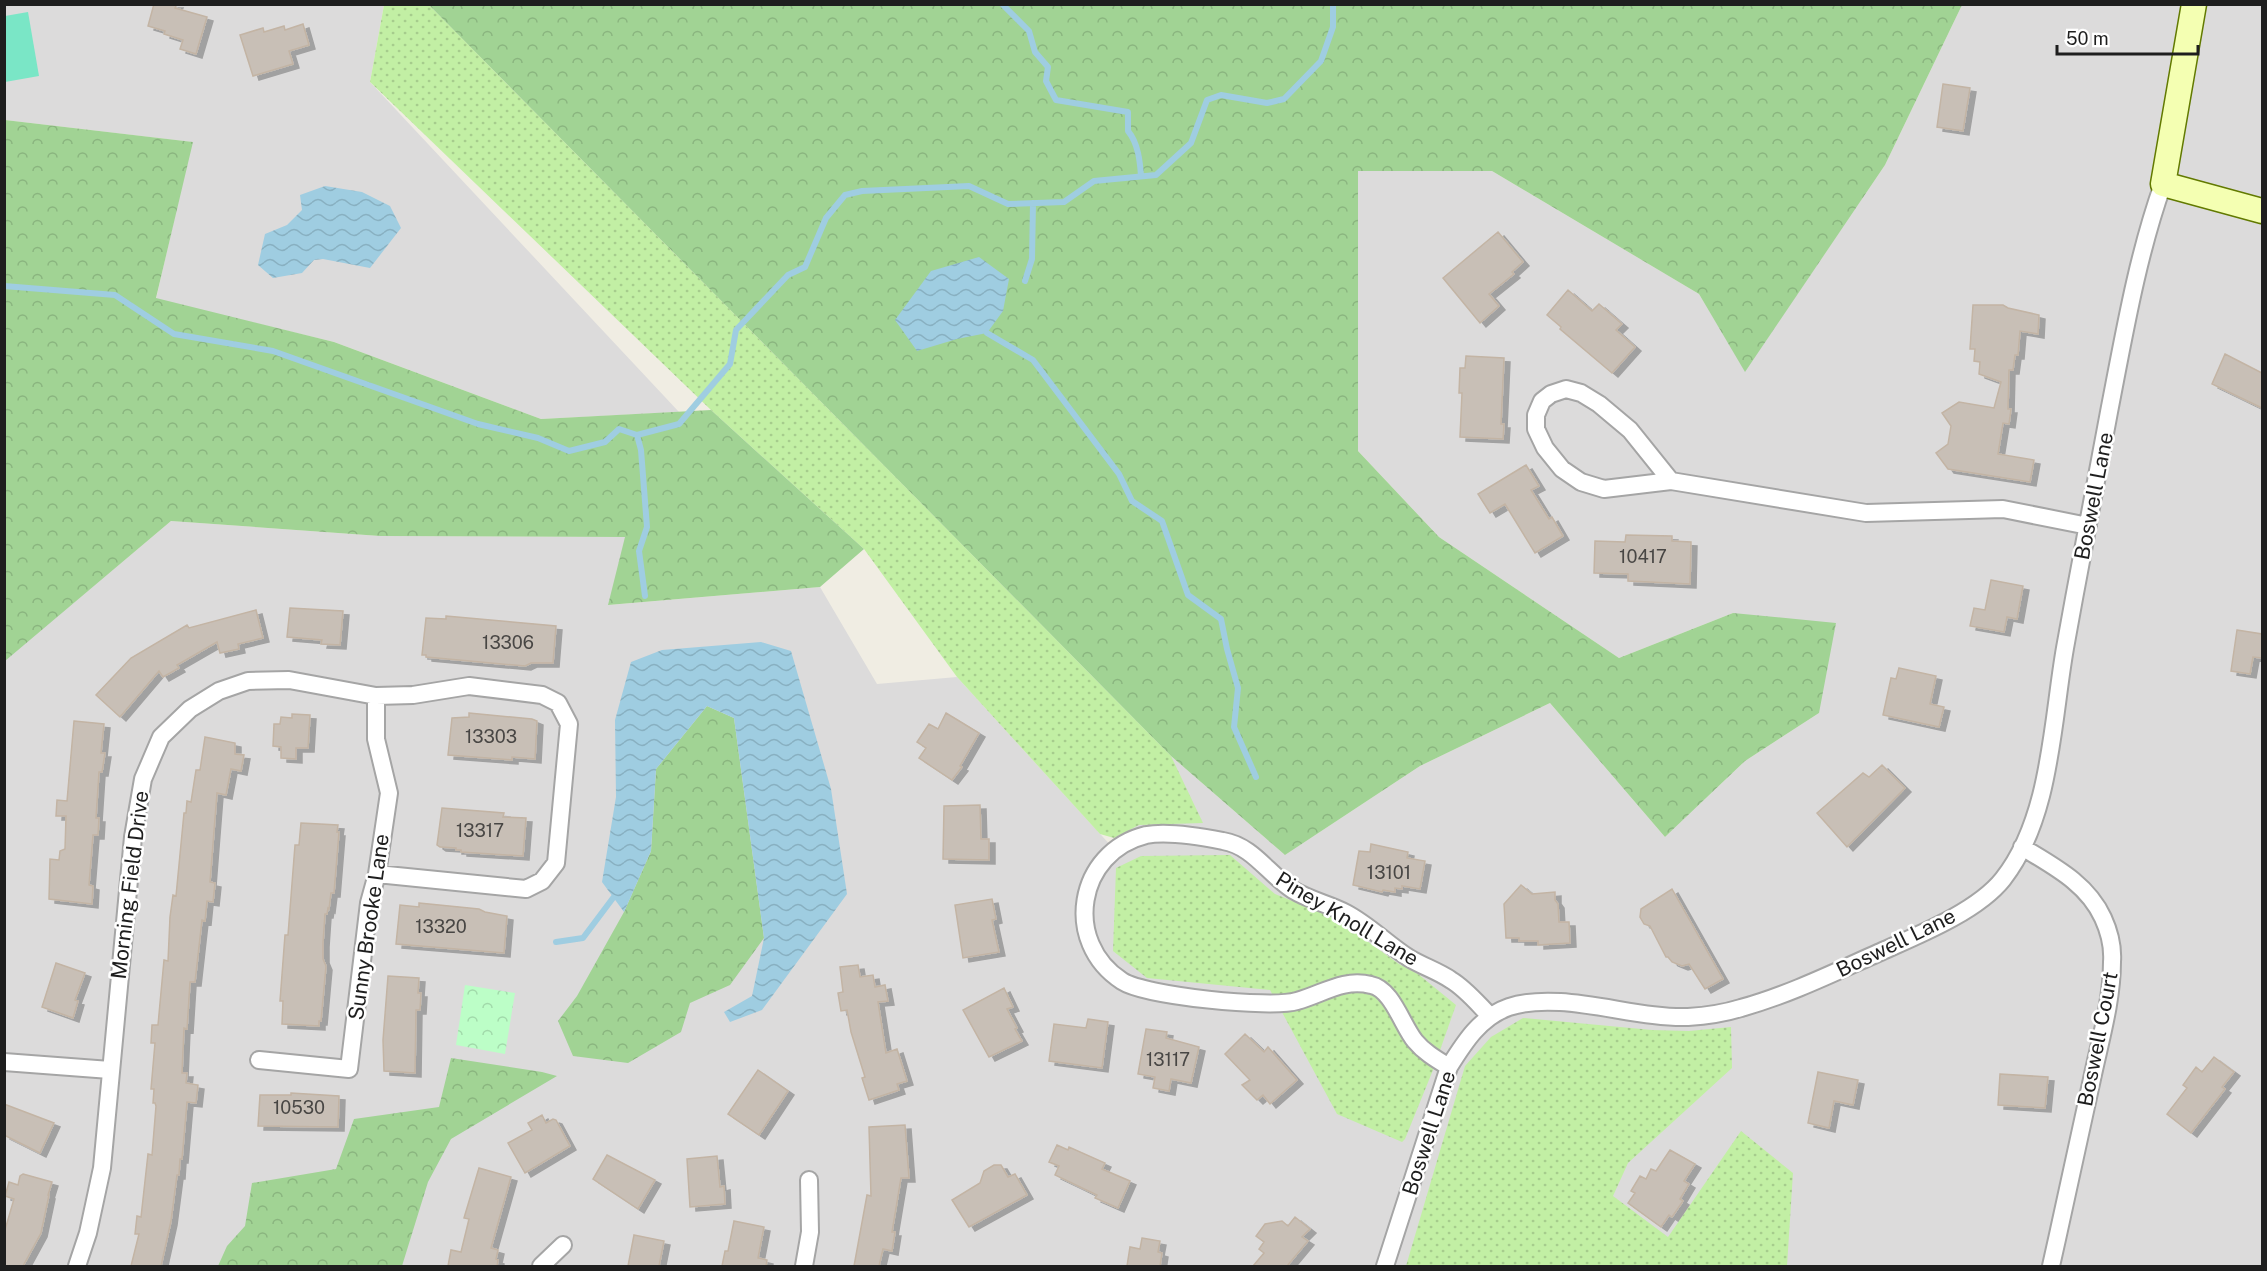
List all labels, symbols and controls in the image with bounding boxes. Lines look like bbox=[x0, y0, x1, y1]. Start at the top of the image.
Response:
scale bar bbox=[2057, 18, 2198, 56]
text: 50 m bbox=[2066, 28, 2109, 49]
street label: Boswell Lane bbox=[2069, 430, 2118, 562]
house number: 10417 bbox=[1619, 546, 1667, 567]
house number: 13306 bbox=[482, 632, 534, 653]
house number: 13303 bbox=[465, 726, 517, 747]
street label: Morning Field Drive bbox=[106, 789, 153, 981]
house number: 13317 bbox=[456, 820, 504, 841]
street label: Sunny Brooke Lane bbox=[343, 832, 394, 1022]
house number: 13101 bbox=[1367, 862, 1411, 883]
street label: Piney Knoll Lane bbox=[1271, 866, 1423, 971]
street label: Boswell Lane bbox=[1832, 903, 1959, 982]
house number: 13320 bbox=[415, 916, 467, 937]
street label: Boswell Court bbox=[2072, 969, 2123, 1108]
house number: 13117 bbox=[1146, 1049, 1190, 1070]
street label: Boswell Lane bbox=[1397, 1067, 1460, 1198]
house number: 10530 bbox=[273, 1097, 325, 1118]

